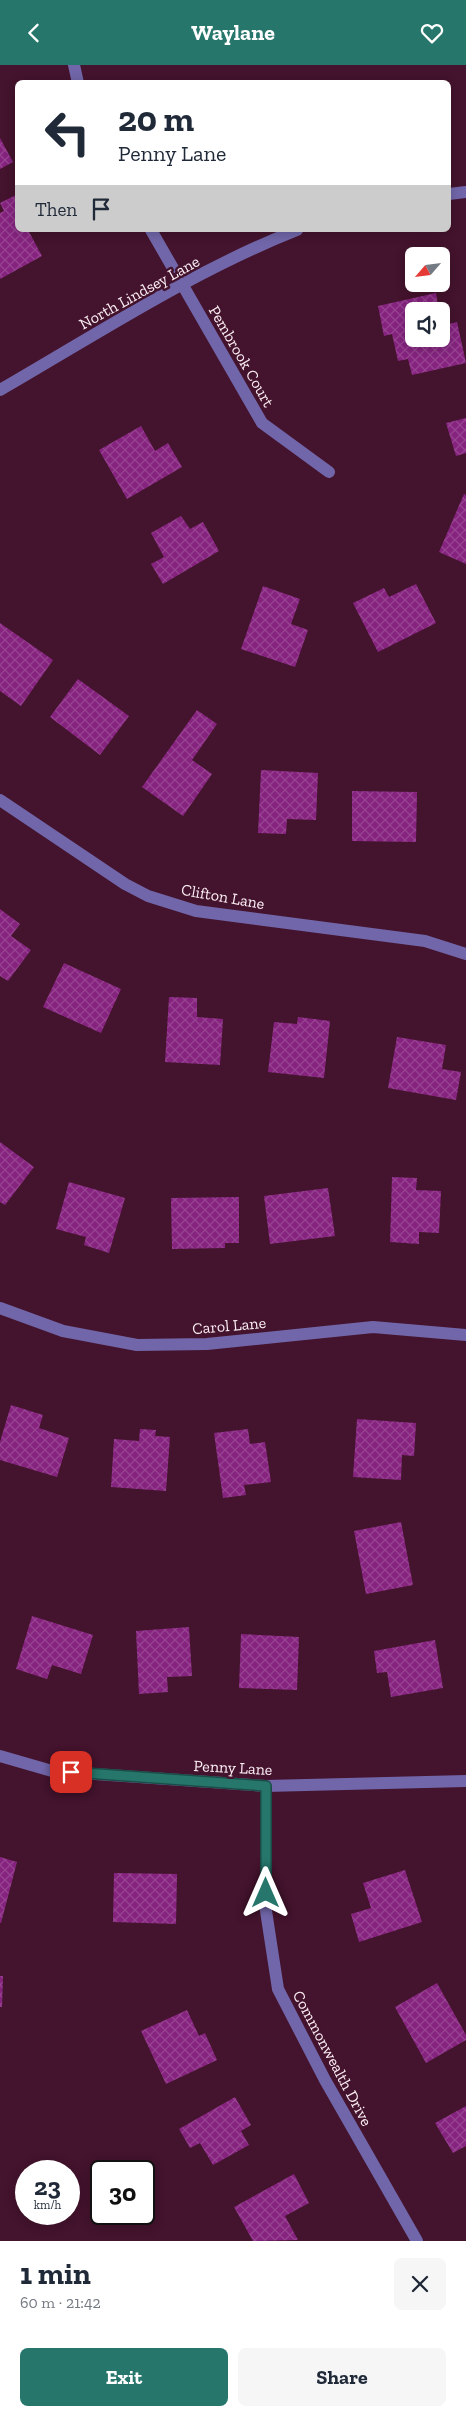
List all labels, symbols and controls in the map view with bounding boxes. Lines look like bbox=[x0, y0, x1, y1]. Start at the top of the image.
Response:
icon: back bbox=[20, 19, 48, 47]
text: Waylane bbox=[191, 19, 275, 46]
icon: heart bbox=[418, 19, 446, 47]
text: 20 m bbox=[118, 98, 194, 140]
icon: left bbox=[35, 100, 100, 165]
text: Penny Lane bbox=[118, 140, 226, 167]
icon: arrive bbox=[87, 195, 115, 223]
text: Then bbox=[35, 198, 77, 221]
north arrow bbox=[405, 247, 450, 293]
map controls bbox=[405, 247, 450, 347]
street label: North Lindsey Lane bbox=[76, 251, 203, 333]
street label: Pembrook Court bbox=[205, 302, 278, 410]
button: sound bbox=[405, 302, 450, 347]
street label: Clifton Lane bbox=[180, 880, 266, 913]
street label: Carol Lane bbox=[191, 1313, 267, 1338]
pin bbox=[50, 1751, 92, 1793]
street label: Penny Lane bbox=[193, 1756, 273, 1779]
icon: arrive bbox=[57, 1758, 85, 1786]
position arrow bbox=[239, 1866, 291, 1918]
street label: Commonwealth Drive bbox=[289, 1987, 376, 2129]
speed limit sign: 30 bbox=[90, 2160, 155, 2225]
text: 23 bbox=[34, 2171, 61, 2201]
text: km/h bbox=[34, 2198, 61, 2212]
text: 1 min bbox=[20, 2256, 91, 2292]
button: close bbox=[394, 2258, 446, 2310]
text: 60 m · 21:42 bbox=[20, 2293, 101, 2312]
button: Exit bbox=[20, 2348, 228, 2406]
button: Share bbox=[238, 2348, 446, 2406]

